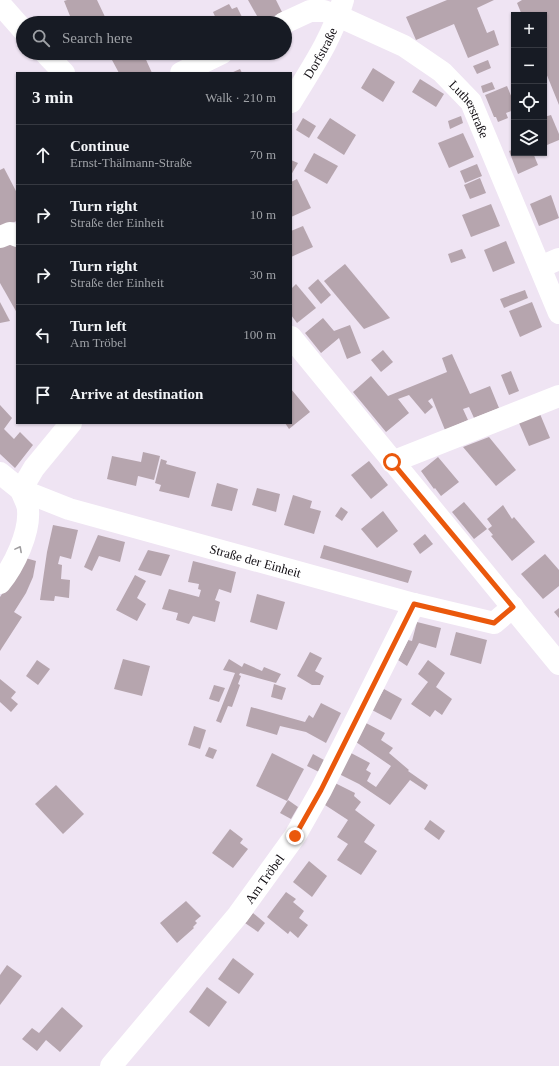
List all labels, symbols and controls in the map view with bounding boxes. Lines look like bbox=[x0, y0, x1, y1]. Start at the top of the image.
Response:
map controls bbox=[511, 12, 547, 156]
button: + bbox=[511, 12, 547, 48]
search box bbox=[16, 16, 292, 60]
street label: Dorfstraße bbox=[300, 25, 340, 81]
icon: search bbox=[30, 27, 52, 49]
text: Search here bbox=[62, 30, 132, 46]
button: − bbox=[511, 48, 547, 84]
street label: Lutherstraße bbox=[446, 77, 492, 140]
button: locate bbox=[511, 84, 547, 120]
text: 3 min bbox=[32, 88, 73, 107]
text: Walk · 210 m bbox=[205, 90, 276, 105]
button: layers bbox=[511, 120, 547, 156]
text: Continue bbox=[70, 138, 129, 154]
icon: ahead bbox=[32, 144, 54, 166]
text: 70 m bbox=[250, 147, 276, 162]
text: Ernst-Thälmann-Straße bbox=[70, 155, 192, 170]
text: Turn right bbox=[70, 198, 137, 214]
icon: right bbox=[32, 204, 54, 226]
text: 10 m bbox=[250, 207, 276, 222]
text: Straße der Einheit bbox=[70, 215, 164, 230]
text: Turn right bbox=[70, 258, 137, 274]
icon: right bbox=[32, 264, 54, 286]
text: 30 m bbox=[250, 267, 276, 282]
text: Straße der Einheit bbox=[70, 275, 164, 290]
text: Turn left bbox=[70, 318, 127, 334]
icon: left bbox=[32, 324, 54, 346]
text: 100 m bbox=[243, 327, 276, 342]
text: Am Tröbel bbox=[70, 335, 127, 350]
icon: arrive bbox=[32, 384, 54, 406]
text: Arrive at destination bbox=[70, 386, 203, 402]
route start bbox=[383, 453, 401, 471]
street label: Straße der Einheit bbox=[208, 541, 303, 581]
one-way arrow bbox=[15, 546, 22, 553]
route end bbox=[286, 827, 304, 845]
street label: Am Tröbel bbox=[242, 851, 287, 906]

